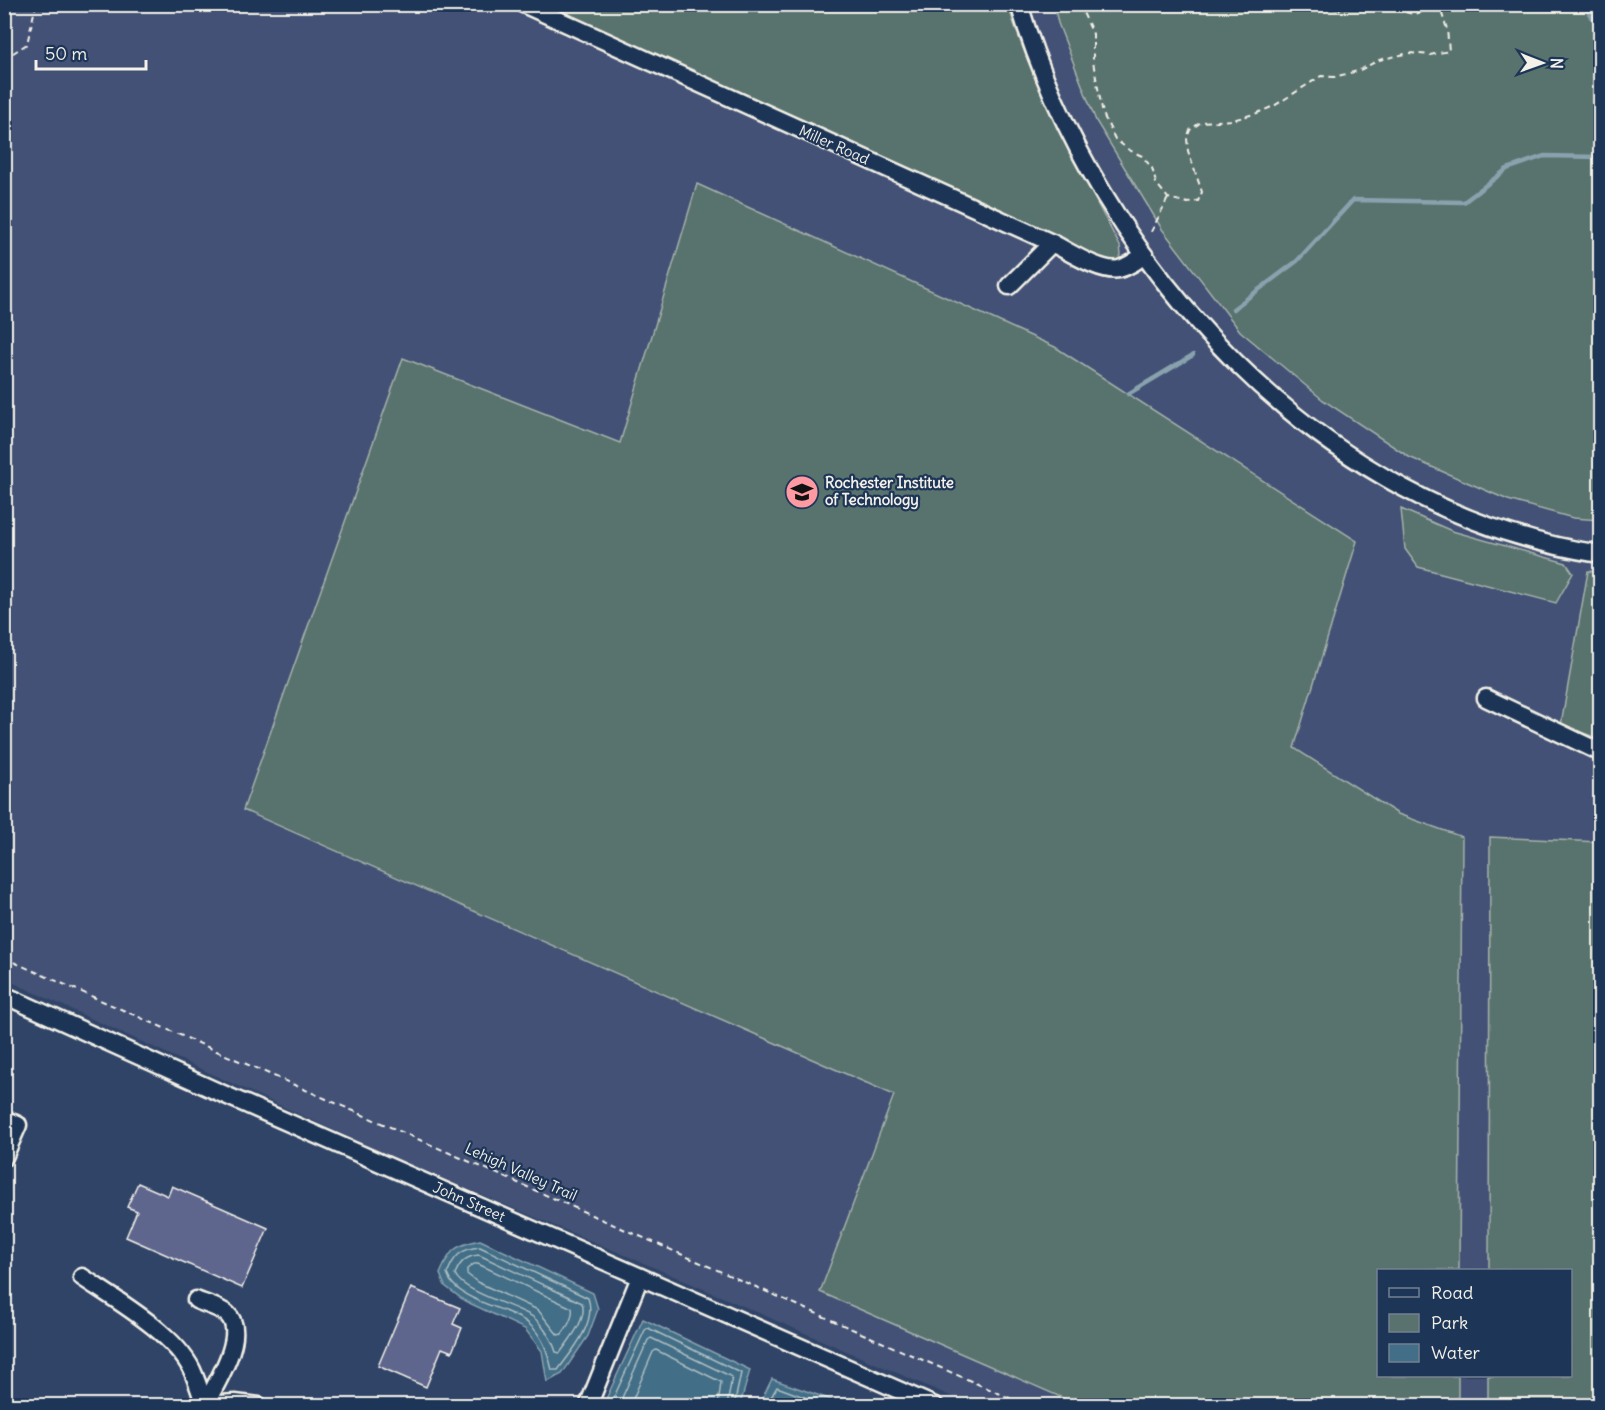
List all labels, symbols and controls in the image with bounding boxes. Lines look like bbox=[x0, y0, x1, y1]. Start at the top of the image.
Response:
scale bar bbox=[36, 33, 146, 71]
north arrow bbox=[1512, 33, 1572, 93]
text: 50 m bbox=[45, 42, 87, 65]
text: N bbox=[1547, 58, 1567, 69]
street label: Miller Road bbox=[796, 121, 873, 169]
place label: Rochester Institute of Technology bbox=[825, 473, 954, 510]
school or university icon: Rochester Institute of Technology bbox=[784, 474, 820, 510]
street label: Lehigh Valley Trail bbox=[462, 1138, 580, 1205]
street label: John Street bbox=[430, 1177, 508, 1226]
legend bbox=[1377, 1269, 1572, 1377]
text: Road bbox=[1431, 1281, 1474, 1304]
text: Park bbox=[1431, 1311, 1468, 1334]
text: Water bbox=[1431, 1341, 1481, 1364]

